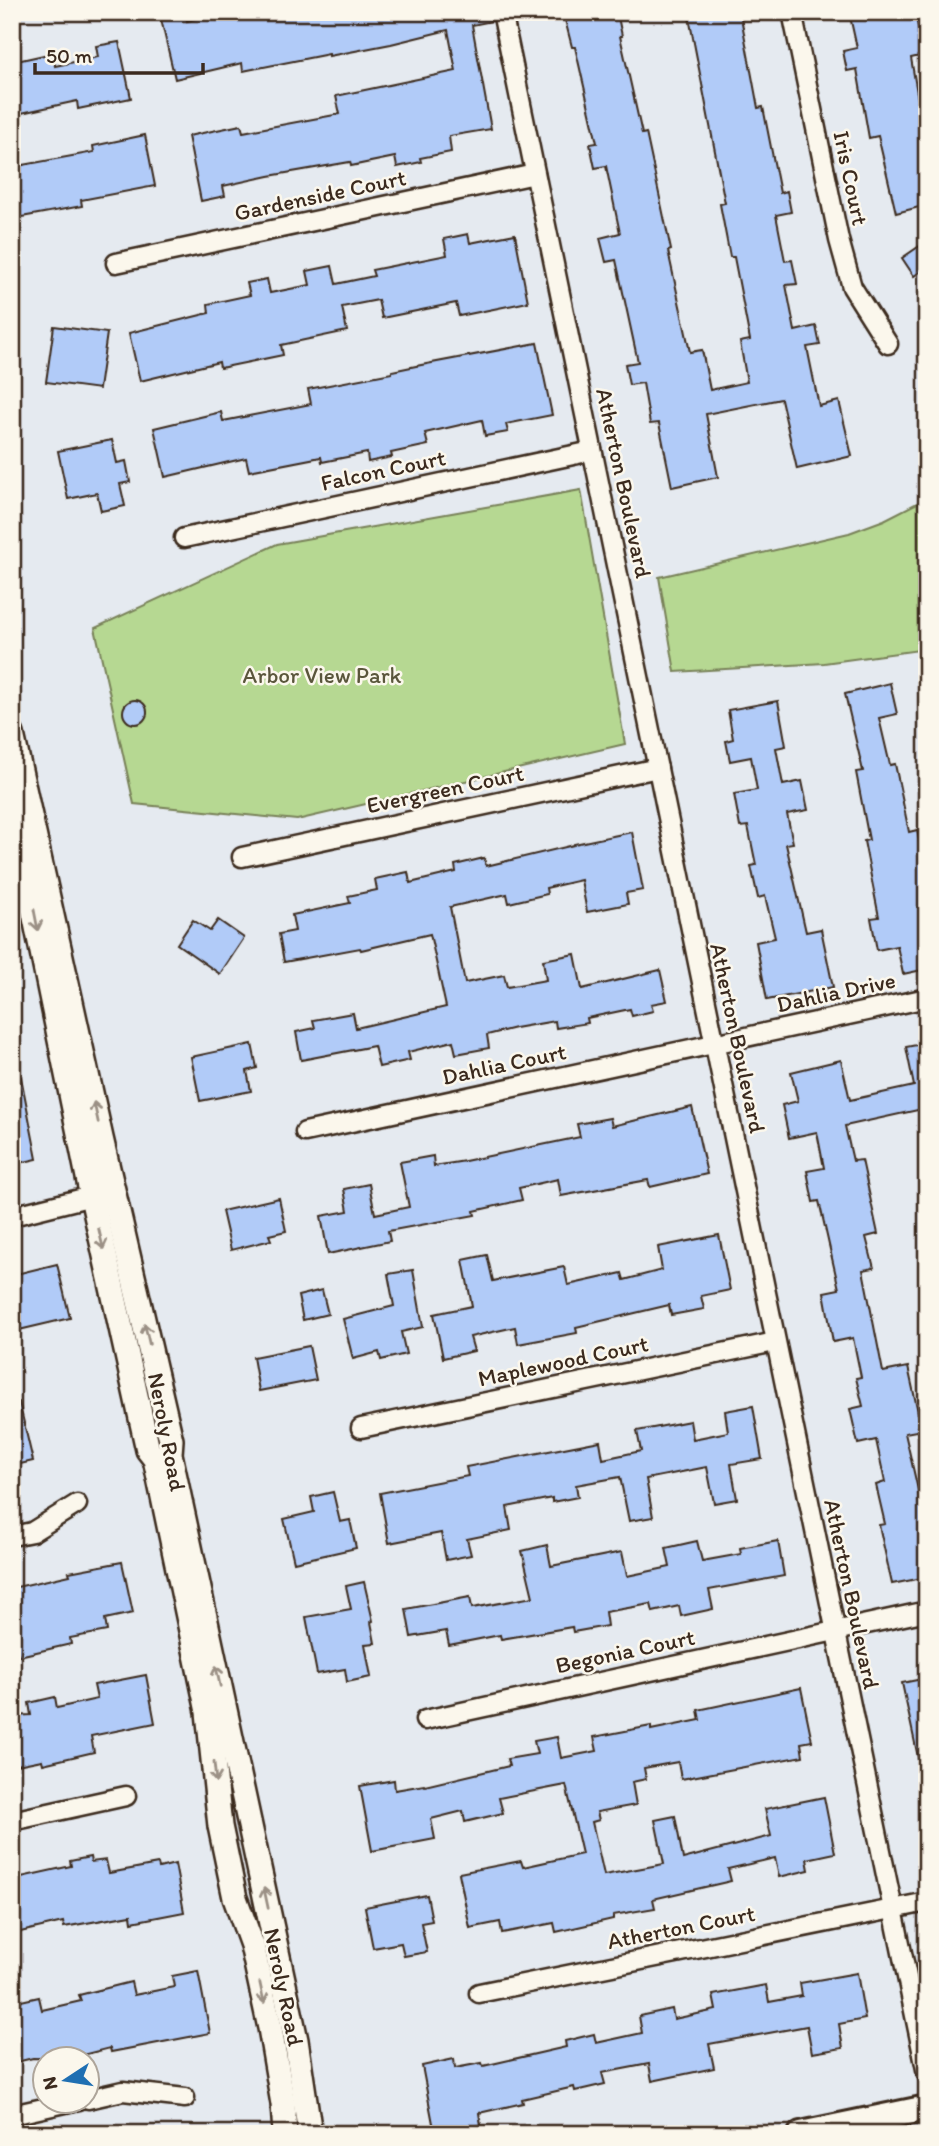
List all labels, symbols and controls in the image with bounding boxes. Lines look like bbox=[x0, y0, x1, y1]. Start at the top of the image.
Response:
scale bar bbox=[35, 32, 203, 76]
text: 50 m bbox=[46, 43, 93, 68]
street label: Iris Court bbox=[827, 128, 875, 228]
street label: Gardenside Court bbox=[232, 163, 408, 227]
street label: Atherton Boulevard bbox=[590, 385, 658, 581]
street label: Falcon Court bbox=[318, 443, 448, 497]
park label: Arbor View Park bbox=[243, 661, 402, 689]
street label: Evergreen Court bbox=[364, 759, 526, 819]
one-way arrow bbox=[29, 908, 43, 931]
street label: Atherton Boulevard bbox=[704, 940, 772, 1136]
street label: Dahlia Drive bbox=[774, 966, 898, 1018]
street label: Dahlia Court bbox=[439, 1037, 569, 1091]
one-way arrow bbox=[88, 1101, 102, 1124]
one-way arrow bbox=[95, 1227, 109, 1250]
one-way arrow bbox=[140, 1323, 153, 1346]
street label: Maplewood Court bbox=[475, 1329, 651, 1393]
street label: Neroly Road bbox=[142, 1370, 192, 1494]
street label: Atherton Boulevard bbox=[818, 1496, 886, 1692]
street label: Begonia Court bbox=[553, 1623, 698, 1679]
one-way arrow bbox=[211, 1665, 224, 1688]
one-way arrow bbox=[208, 1760, 221, 1783]
one-way arrow bbox=[258, 1887, 272, 1910]
street label: Atherton Court bbox=[605, 1899, 757, 1955]
street label: Neroly Road bbox=[258, 1925, 310, 2049]
one-way arrow bbox=[256, 1981, 270, 2004]
north arrow bbox=[32, 2044, 102, 2114]
text: N bbox=[37, 2075, 62, 2092]

